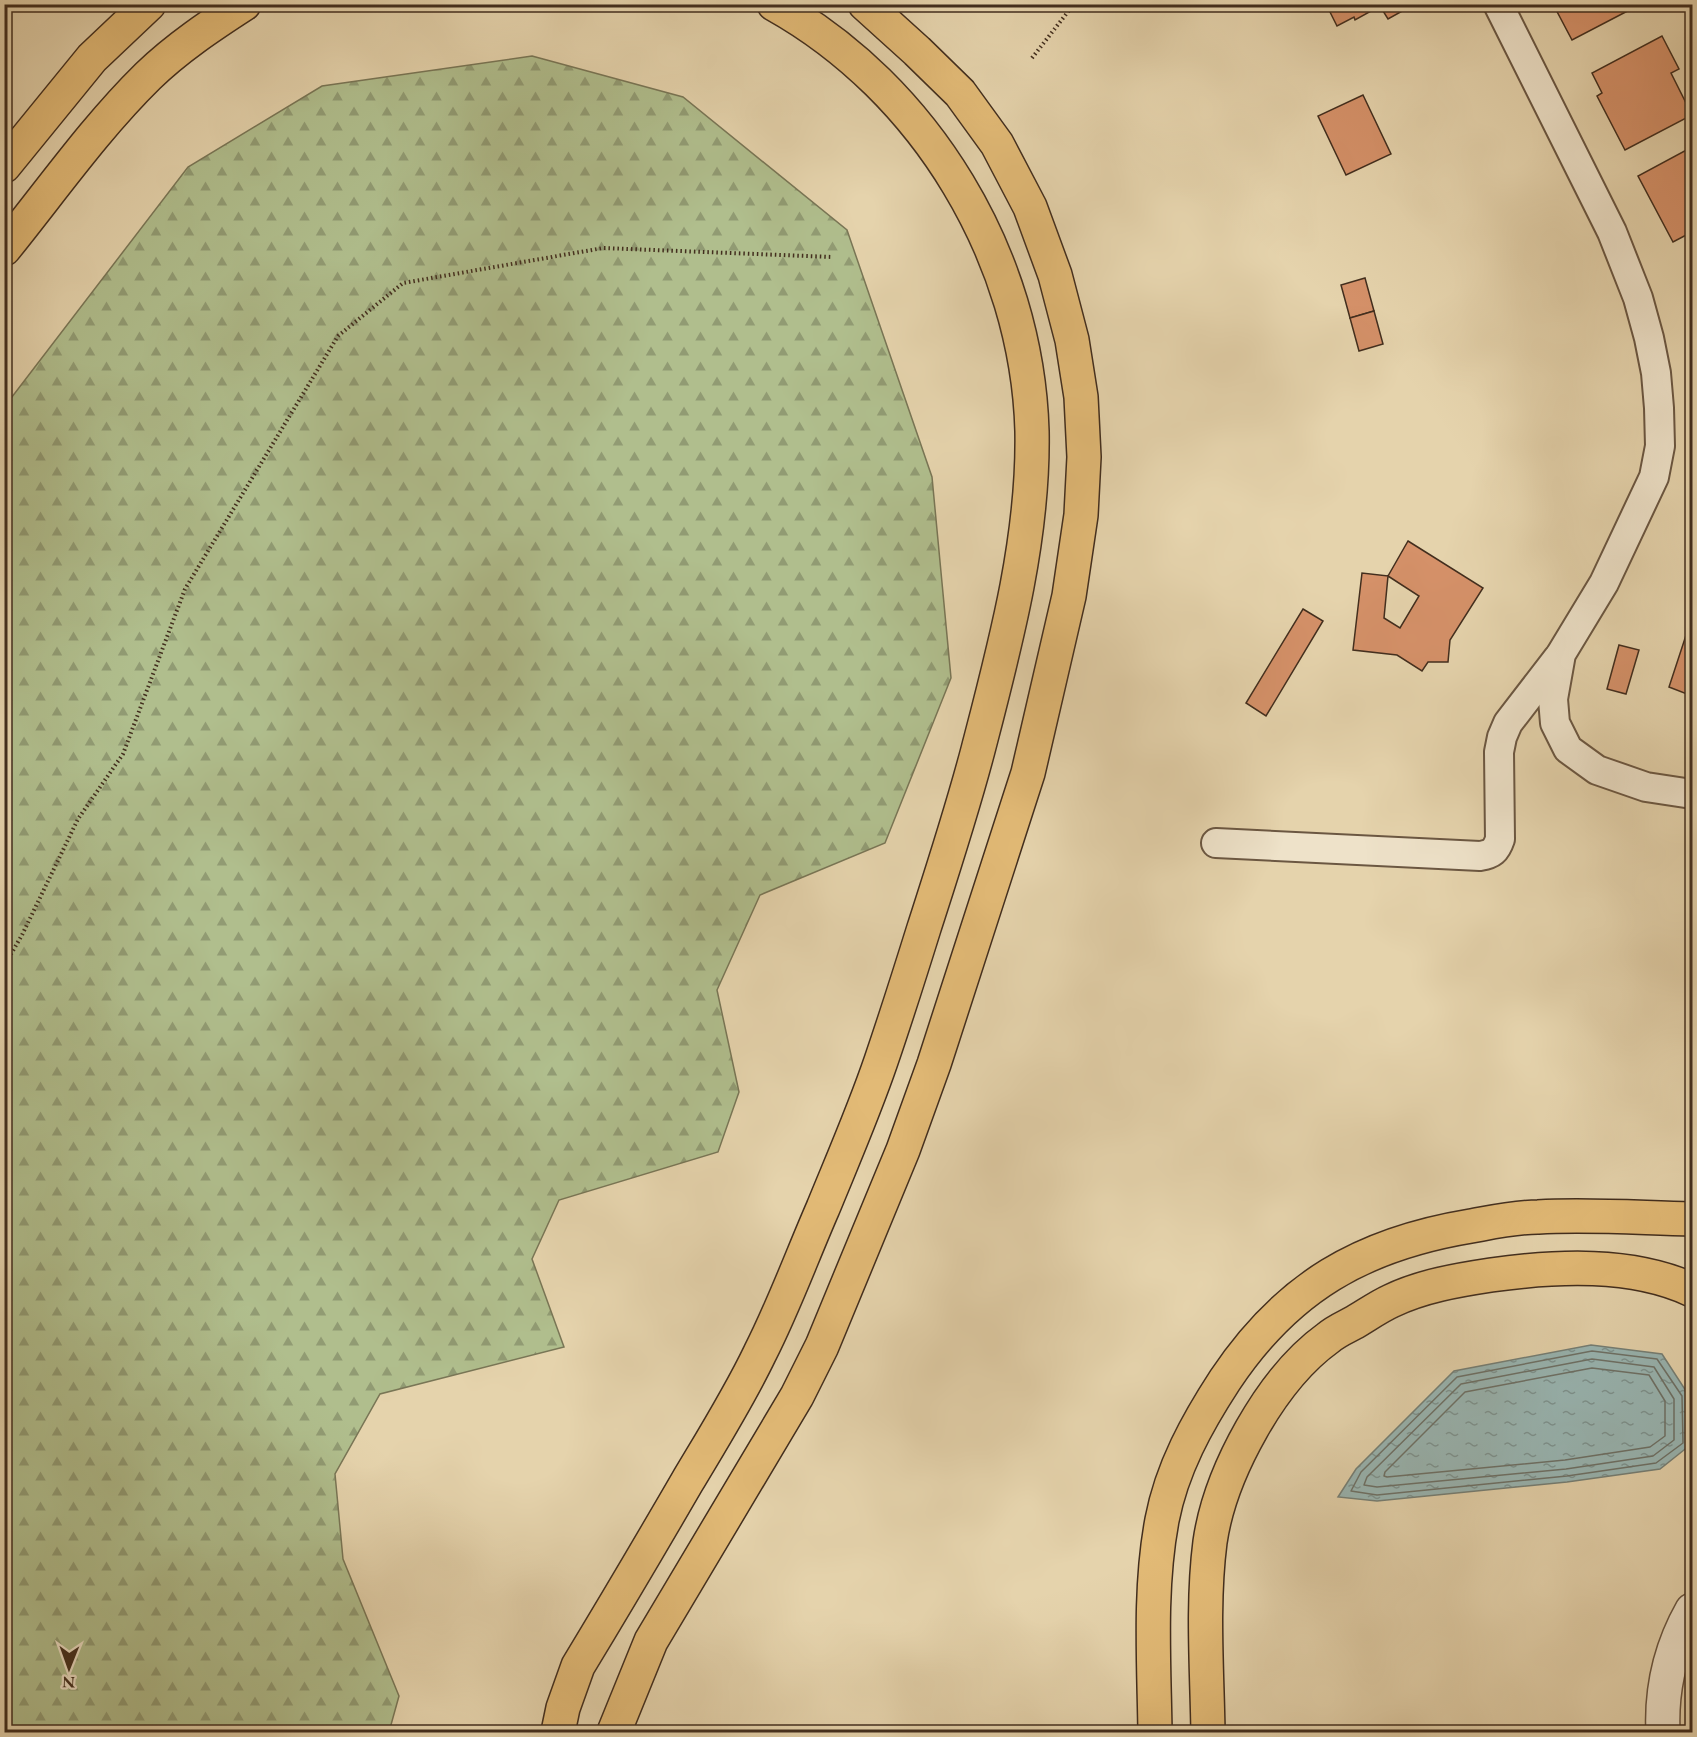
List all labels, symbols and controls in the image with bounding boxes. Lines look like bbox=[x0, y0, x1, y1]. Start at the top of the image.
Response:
north arrow bbox=[39, 1638, 99, 1698]
text: N bbox=[62, 1672, 75, 1693]

